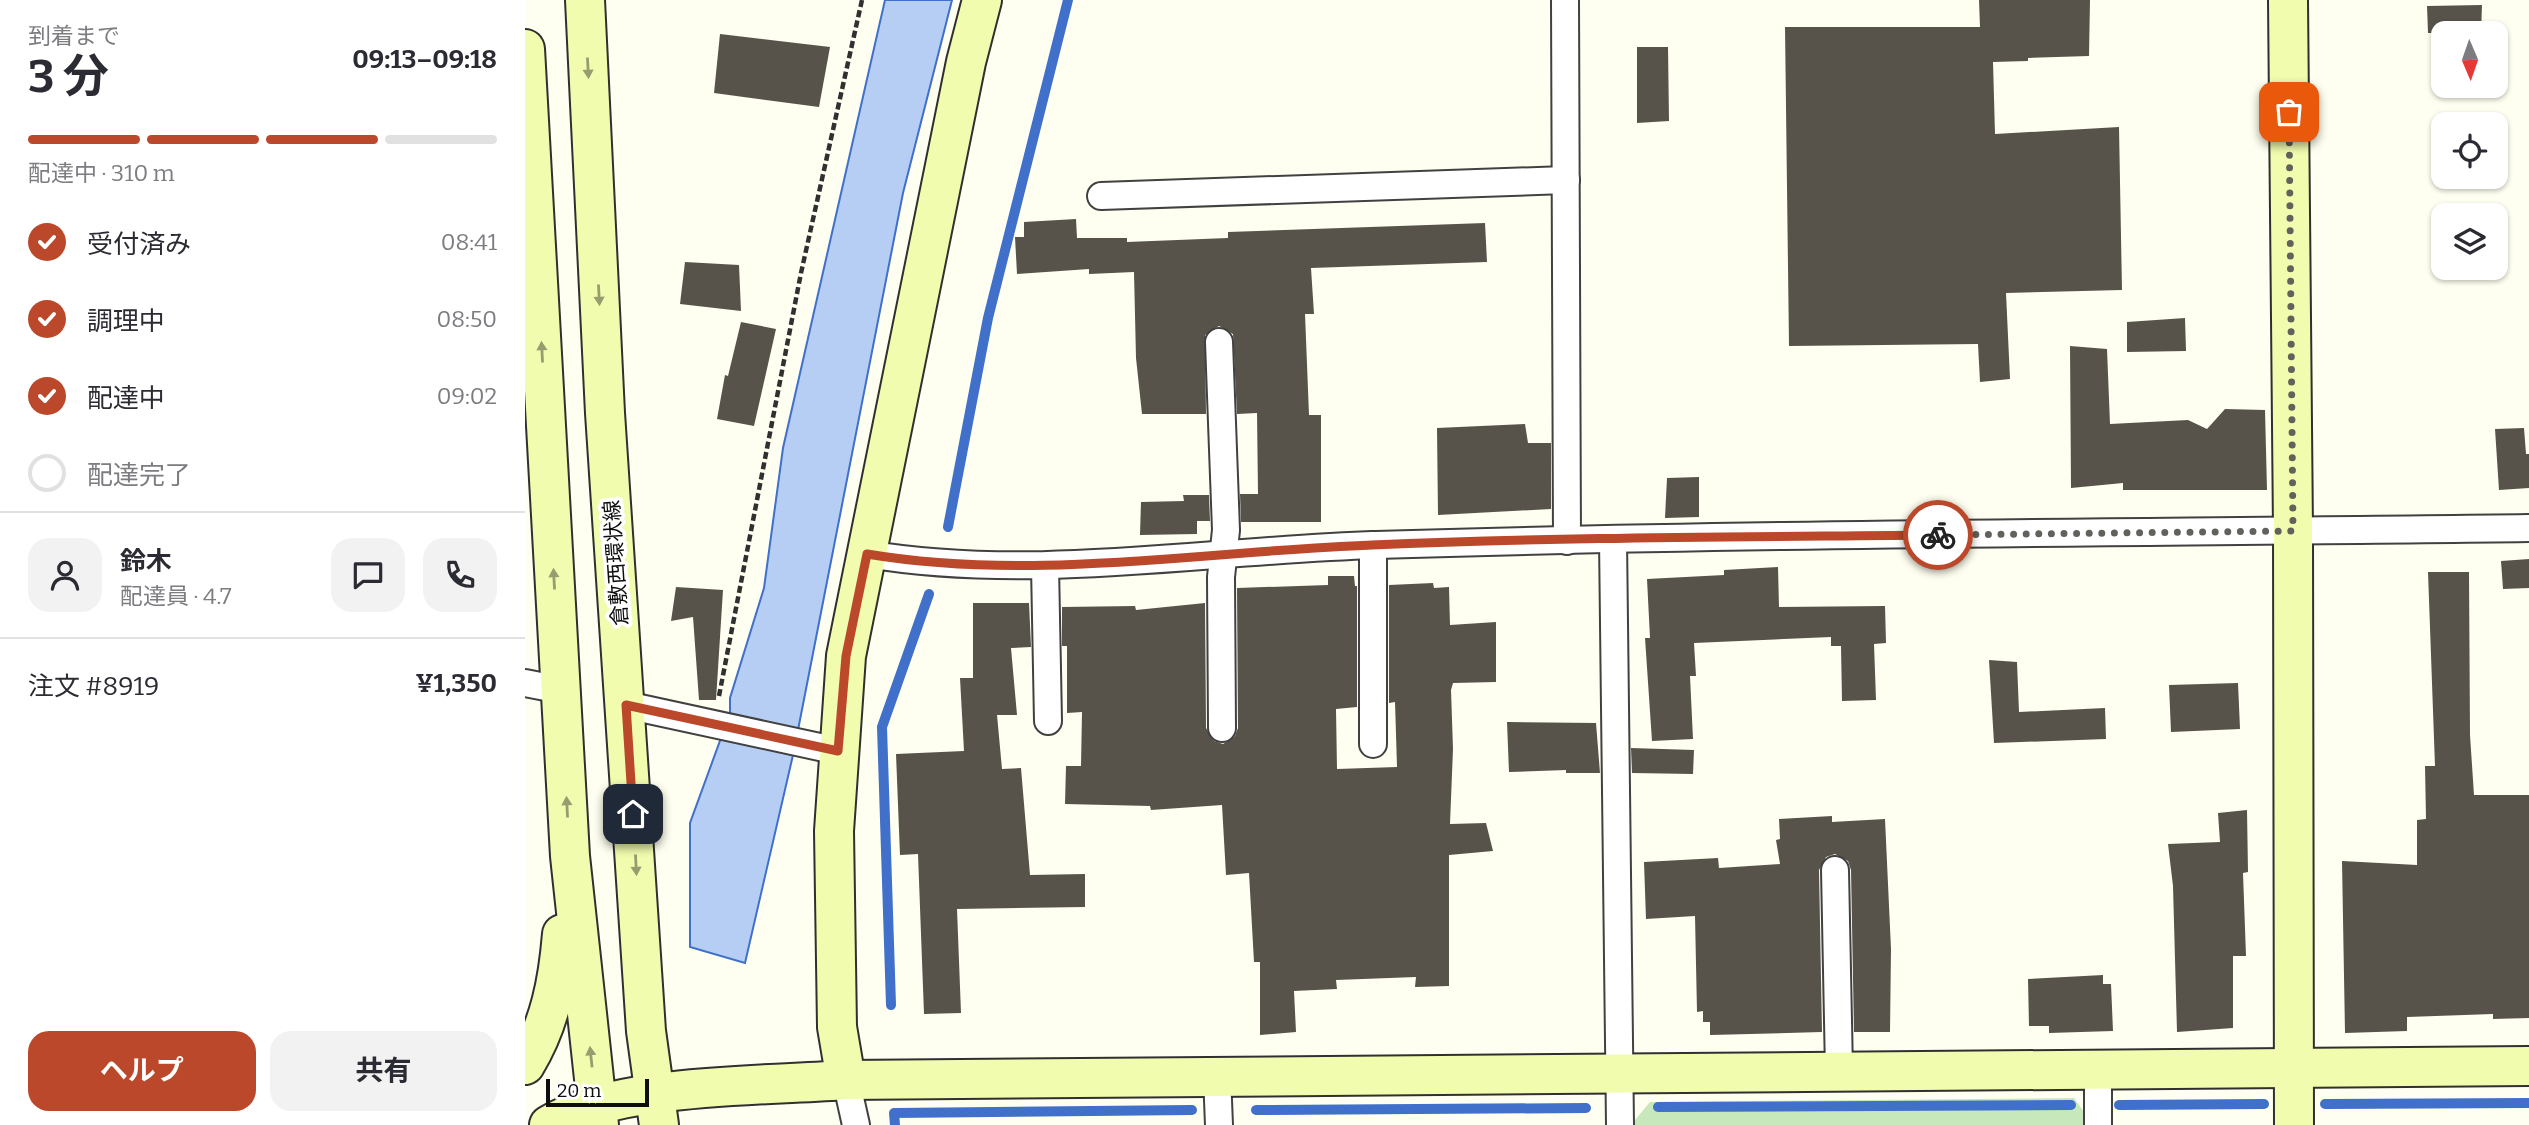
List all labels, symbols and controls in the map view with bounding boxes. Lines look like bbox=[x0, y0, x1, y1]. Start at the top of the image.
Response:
north arrow bbox=[2431, 21, 2508, 98]
map controls bbox=[2431, 21, 2508, 280]
text: 到着まで bbox=[28, 22, 120, 50]
text: 09:13–09:18 bbox=[352, 44, 497, 75]
text: 3 分 bbox=[28, 49, 109, 104]
one-way arrow bbox=[583, 57, 594, 79]
pin bbox=[2259, 82, 2319, 142]
icon: bag bbox=[2270, 93, 2308, 131]
button: locate bbox=[2431, 112, 2508, 189]
text: 配達中 · 310 m bbox=[28, 159, 175, 187]
button: layers bbox=[2431, 203, 2508, 280]
icon: check bbox=[28, 223, 66, 261]
text: 08:41 bbox=[441, 228, 497, 256]
text: 受付済み bbox=[87, 229, 191, 260]
one-way arrow bbox=[594, 285, 605, 307]
icon: check bbox=[28, 300, 66, 338]
text: 08:50 bbox=[437, 305, 497, 333]
text: 調理中 bbox=[87, 306, 165, 337]
one-way arrow bbox=[536, 341, 547, 363]
icon: check bbox=[28, 377, 66, 415]
text: 09:02 bbox=[437, 382, 497, 410]
text: 配達中 bbox=[87, 383, 165, 414]
text: 配達完了 bbox=[87, 460, 191, 491]
street label: 倉敷西環状線 bbox=[599, 499, 633, 627]
courier bbox=[1903, 500, 1973, 570]
icon: bike bbox=[1919, 516, 1957, 554]
button: person bbox=[28, 538, 102, 612]
button: chat bbox=[331, 538, 405, 612]
button: phone bbox=[423, 538, 497, 612]
text: 鈴木 bbox=[120, 546, 172, 577]
one-way arrow bbox=[549, 568, 560, 590]
text: 配達員 · 4.7 bbox=[120, 582, 232, 610]
text: ¥1,350 bbox=[415, 668, 497, 699]
text: 注文 #8919 bbox=[28, 671, 159, 702]
pin bbox=[603, 784, 663, 844]
one-way arrow bbox=[561, 795, 572, 817]
icon: home bbox=[614, 795, 652, 833]
one-way arrow bbox=[630, 854, 641, 876]
button: ヘルプ bbox=[28, 1031, 256, 1111]
button: 共有 bbox=[270, 1031, 497, 1111]
one-way arrow bbox=[585, 1046, 596, 1068]
scale bar bbox=[546, 1076, 649, 1108]
text: 20 m bbox=[557, 1079, 601, 1102]

